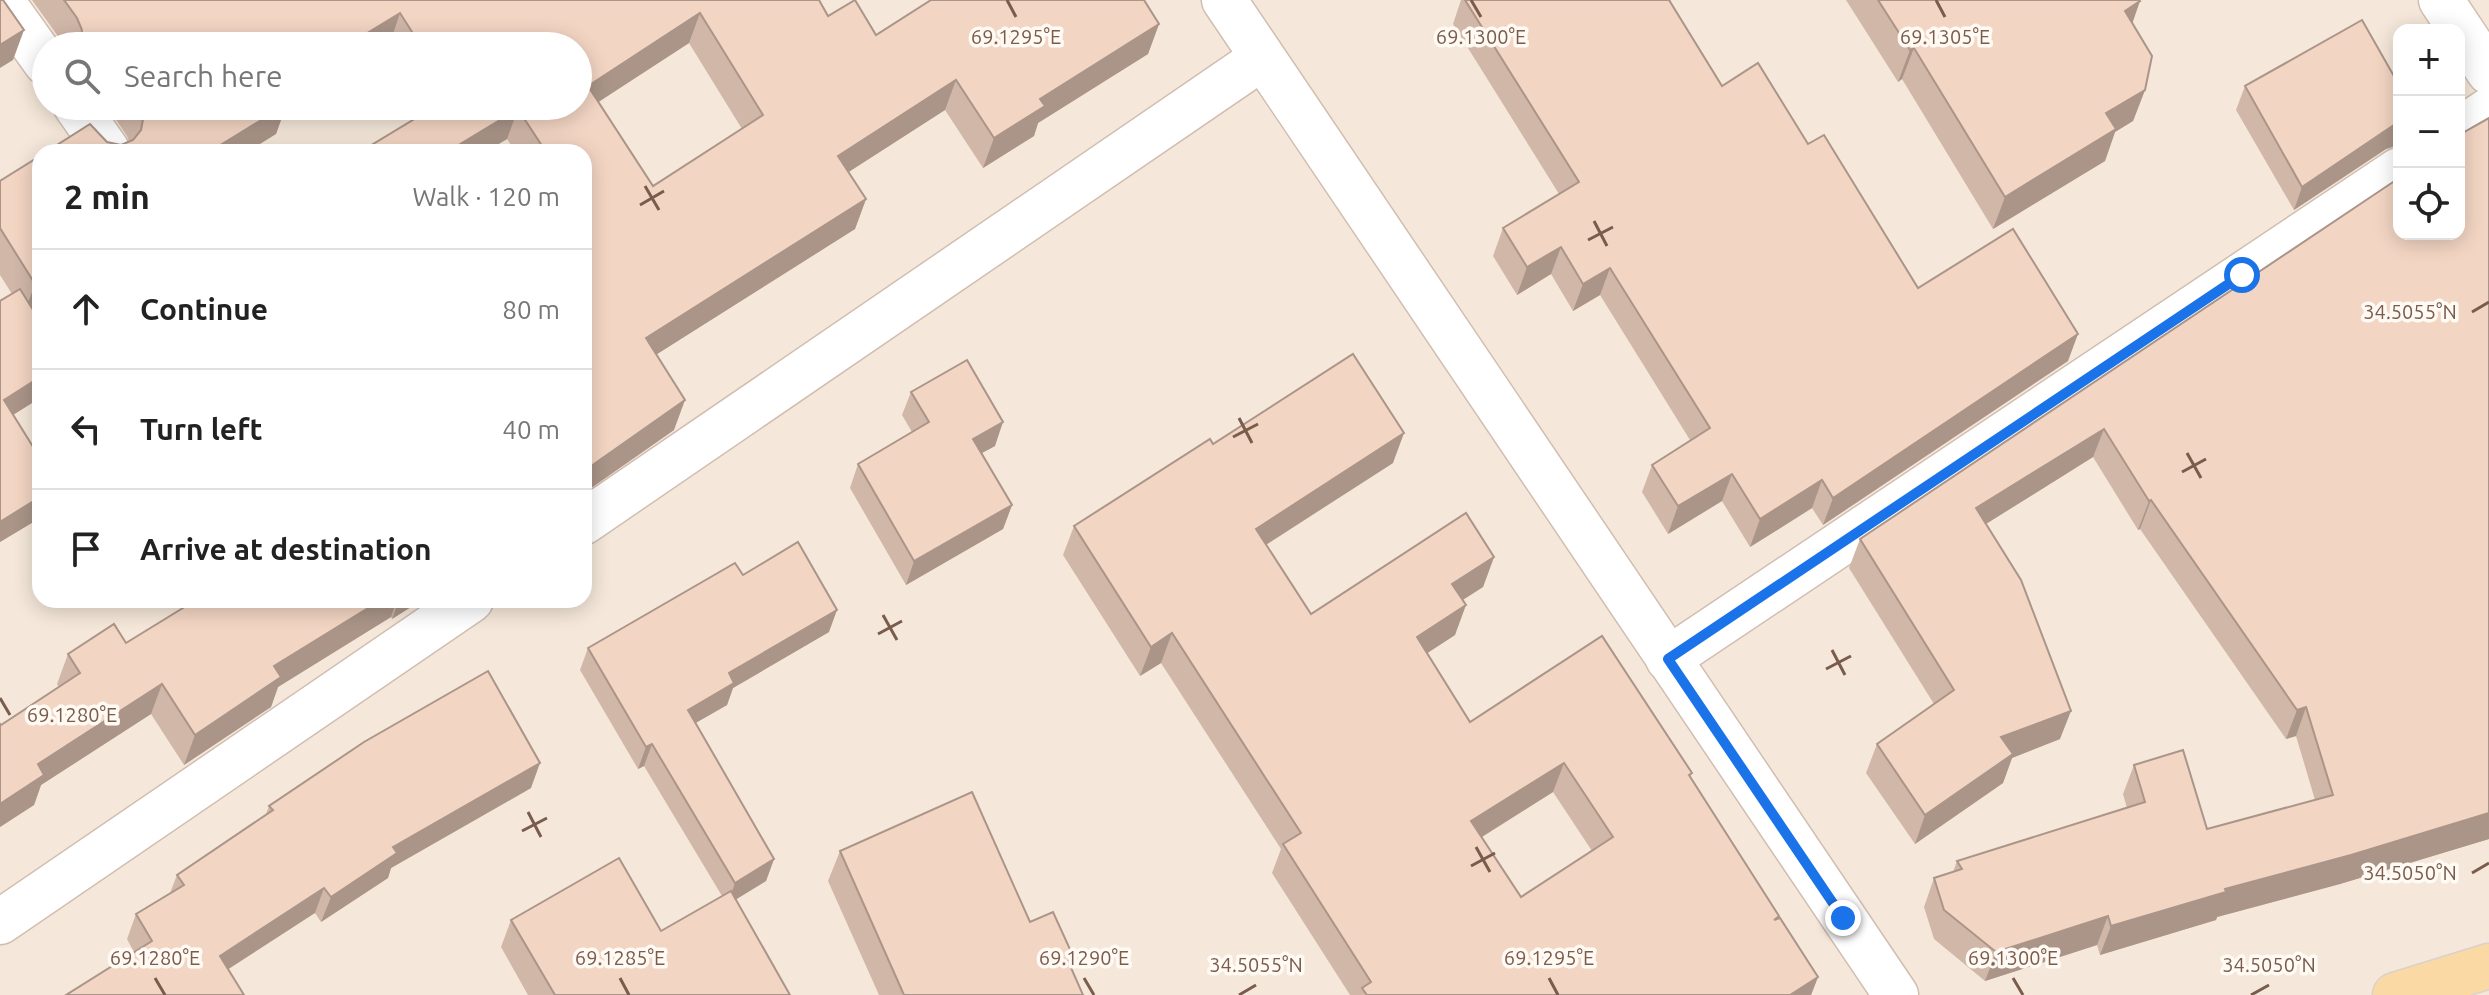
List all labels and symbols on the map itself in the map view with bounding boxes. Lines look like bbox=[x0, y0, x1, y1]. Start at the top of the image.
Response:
text: 69.1295°E bbox=[971, 25, 1061, 48]
text: 69.1300°E bbox=[1436, 25, 1526, 48]
text: 69.1305°E bbox=[1900, 25, 1990, 48]
route start bbox=[2224, 257, 2260, 293]
text: 34.5055°N bbox=[2363, 300, 2457, 323]
text: 69.1280°E bbox=[27, 703, 117, 726]
text: 34.5050°N bbox=[2363, 861, 2457, 884]
route end bbox=[1825, 900, 1861, 936]
text: 69.1280°E bbox=[110, 946, 200, 969]
text: 69.1285°E bbox=[575, 946, 665, 969]
text: 69.1290°E bbox=[1039, 946, 1129, 969]
text: 69.1295°E bbox=[1504, 946, 1594, 969]
text: 69.1300°E bbox=[1968, 946, 2058, 969]
text: 34.5055°N bbox=[1209, 953, 1303, 976]
text: 34.5050°N bbox=[2222, 953, 2316, 976]

